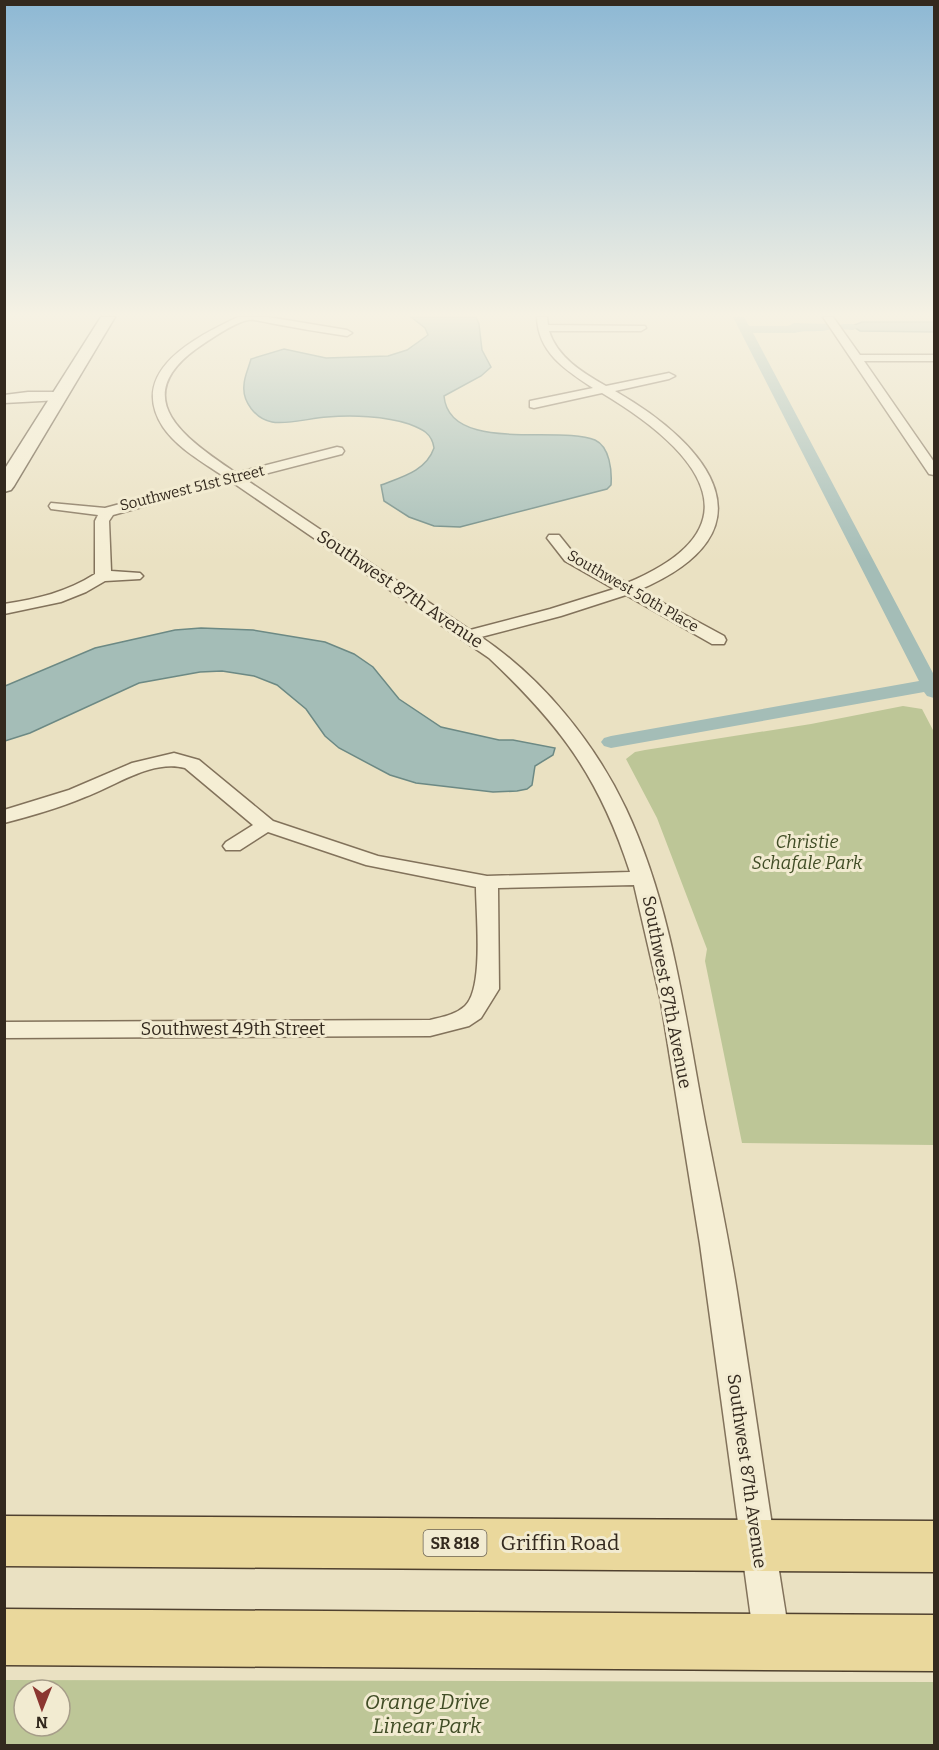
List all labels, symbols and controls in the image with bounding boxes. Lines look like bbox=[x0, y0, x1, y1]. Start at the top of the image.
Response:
street label: Southwest 51st Street bbox=[118, 461, 267, 515]
street label: Southwest 87th Avenue bbox=[313, 525, 487, 653]
street label: Southwest 50th Place bbox=[564, 546, 702, 636]
park label: Christie Schafale Park bbox=[752, 831, 863, 874]
street label: Southwest 87th Avenue bbox=[637, 894, 697, 1090]
street label: Southwest 49th Street bbox=[141, 1018, 326, 1040]
street label: Southwest 87th Avenue bbox=[722, 1372, 772, 1570]
road number: SR 818 bbox=[424, 1530, 486, 1556]
street label: Griffin Road bbox=[501, 1530, 620, 1556]
north arrow bbox=[12, 1678, 72, 1738]
park label: Orange Drive Linear Park bbox=[365, 1689, 490, 1739]
text: N bbox=[35, 1713, 48, 1732]

